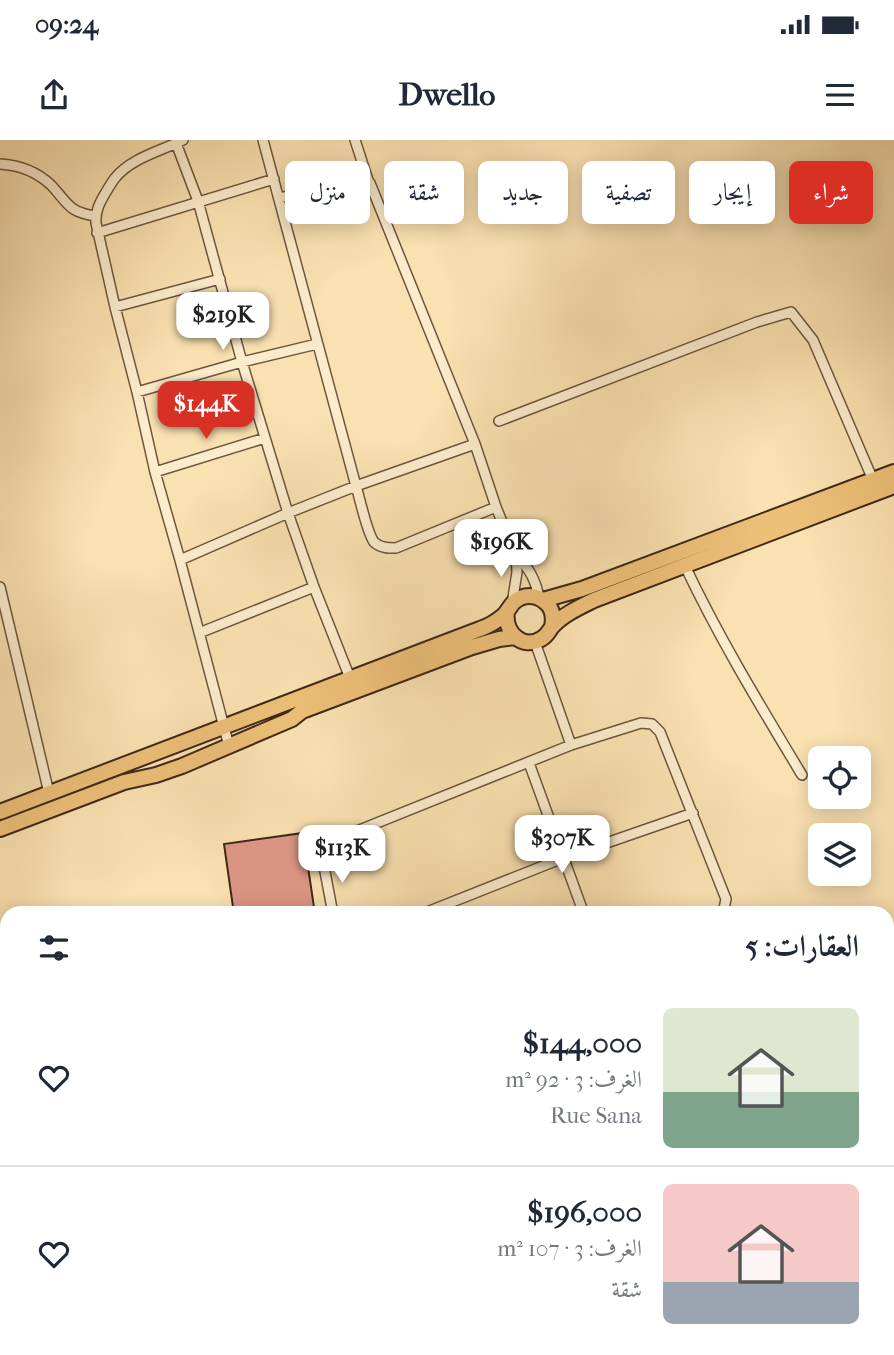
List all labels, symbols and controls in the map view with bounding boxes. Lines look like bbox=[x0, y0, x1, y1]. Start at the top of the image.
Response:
text: 09:24 bbox=[35, 9, 98, 40]
icon: share bbox=[35, 76, 73, 114]
text: Dwello bbox=[398, 76, 496, 113]
icon: menu bbox=[821, 76, 859, 114]
chip: منزل bbox=[285, 161, 370, 224]
chip: شقة bbox=[384, 161, 464, 224]
chip: جديد bbox=[478, 161, 568, 224]
chip: تصفية bbox=[582, 161, 675, 224]
chip: إيجار bbox=[689, 161, 775, 224]
chip: شراء bbox=[789, 161, 873, 224]
pin: $219K bbox=[174, 292, 272, 352]
text: $219K bbox=[192, 301, 254, 328]
pin: $144K bbox=[157, 382, 255, 441]
text: $144K bbox=[174, 390, 238, 417]
pin: $196K bbox=[452, 520, 550, 579]
text: $196K bbox=[470, 528, 532, 555]
map controls bbox=[808, 746, 871, 886]
button: locate bbox=[808, 746, 871, 809]
pin: $307K bbox=[513, 816, 611, 875]
button: layers bbox=[808, 823, 871, 886]
text: $307K bbox=[531, 824, 593, 851]
pin: $113K bbox=[293, 826, 391, 885]
text: $113K bbox=[314, 834, 370, 861]
icon: filters bbox=[35, 929, 73, 967]
text: العقارات: 5 bbox=[745, 929, 859, 964]
text: $144,000 bbox=[523, 1026, 642, 1061]
icon: home bbox=[719, 1036, 803, 1120]
icon: heart bbox=[35, 1059, 73, 1097]
text: الغرف: 3 · 92 m² bbox=[505, 1066, 642, 1093]
text: Rue Sana bbox=[550, 1102, 642, 1129]
text: $196,000 bbox=[527, 1195, 642, 1230]
icon: home bbox=[719, 1212, 803, 1296]
icon: heart bbox=[35, 1235, 73, 1273]
text: الغرف: 3 · 107 m² bbox=[497, 1235, 642, 1262]
text: شقة bbox=[612, 1276, 642, 1303]

